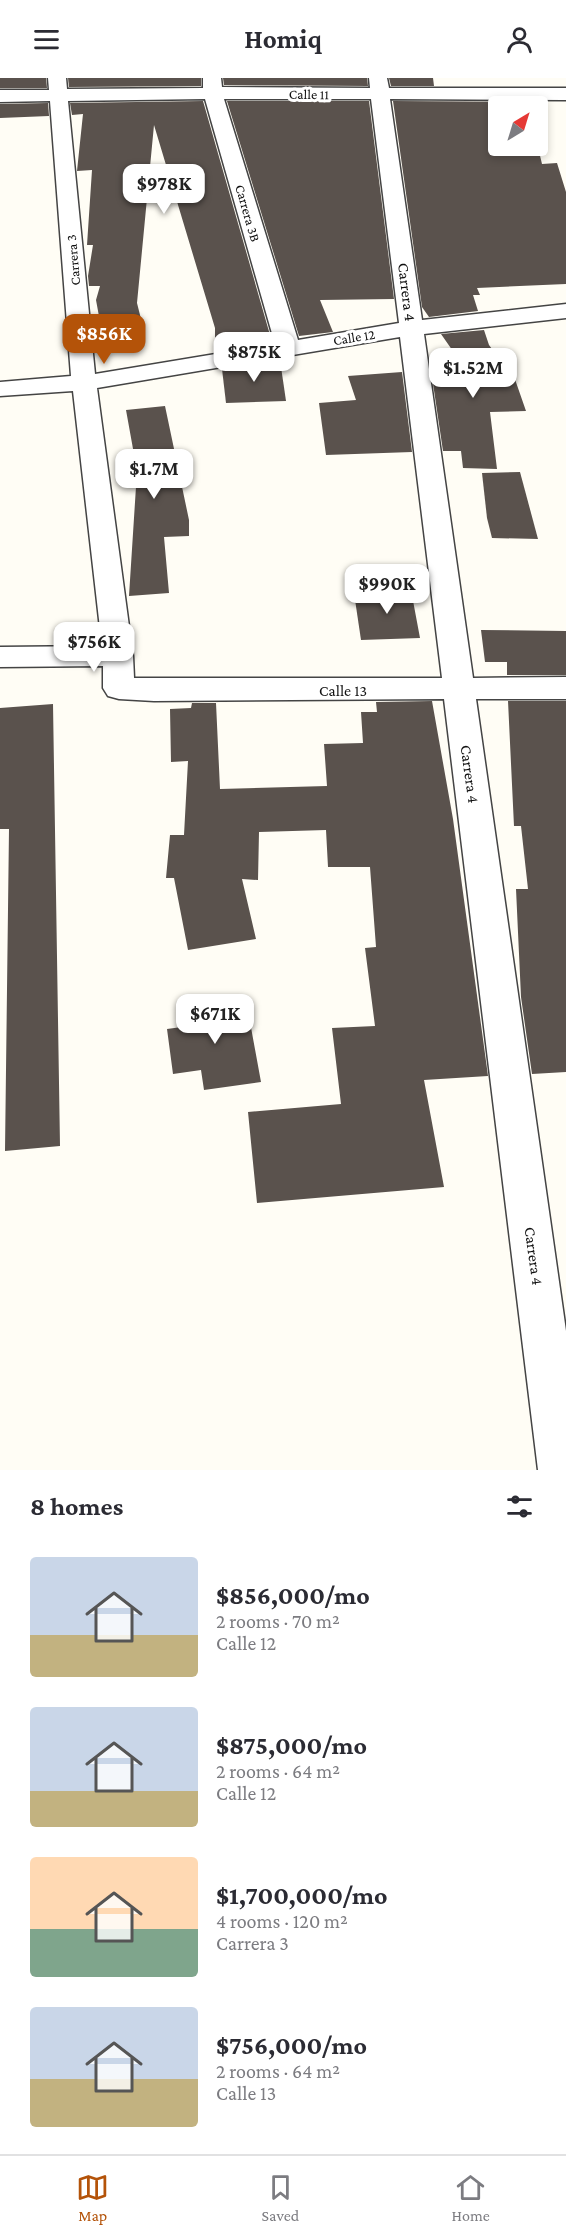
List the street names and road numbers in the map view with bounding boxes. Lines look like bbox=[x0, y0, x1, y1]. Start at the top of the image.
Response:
street label: Calle 11 bbox=[289, 86, 330, 102]
street label: Carrera 3B bbox=[232, 183, 264, 244]
street label: Carrera 3 bbox=[63, 234, 83, 286]
street label: Carrera 4 bbox=[395, 262, 419, 322]
street label: Calle 12 bbox=[332, 326, 376, 348]
street label: Calle 13 bbox=[319, 682, 367, 699]
street label: Carrera 4 bbox=[457, 744, 483, 804]
street label: Carrera 4 bbox=[521, 1226, 547, 1286]

